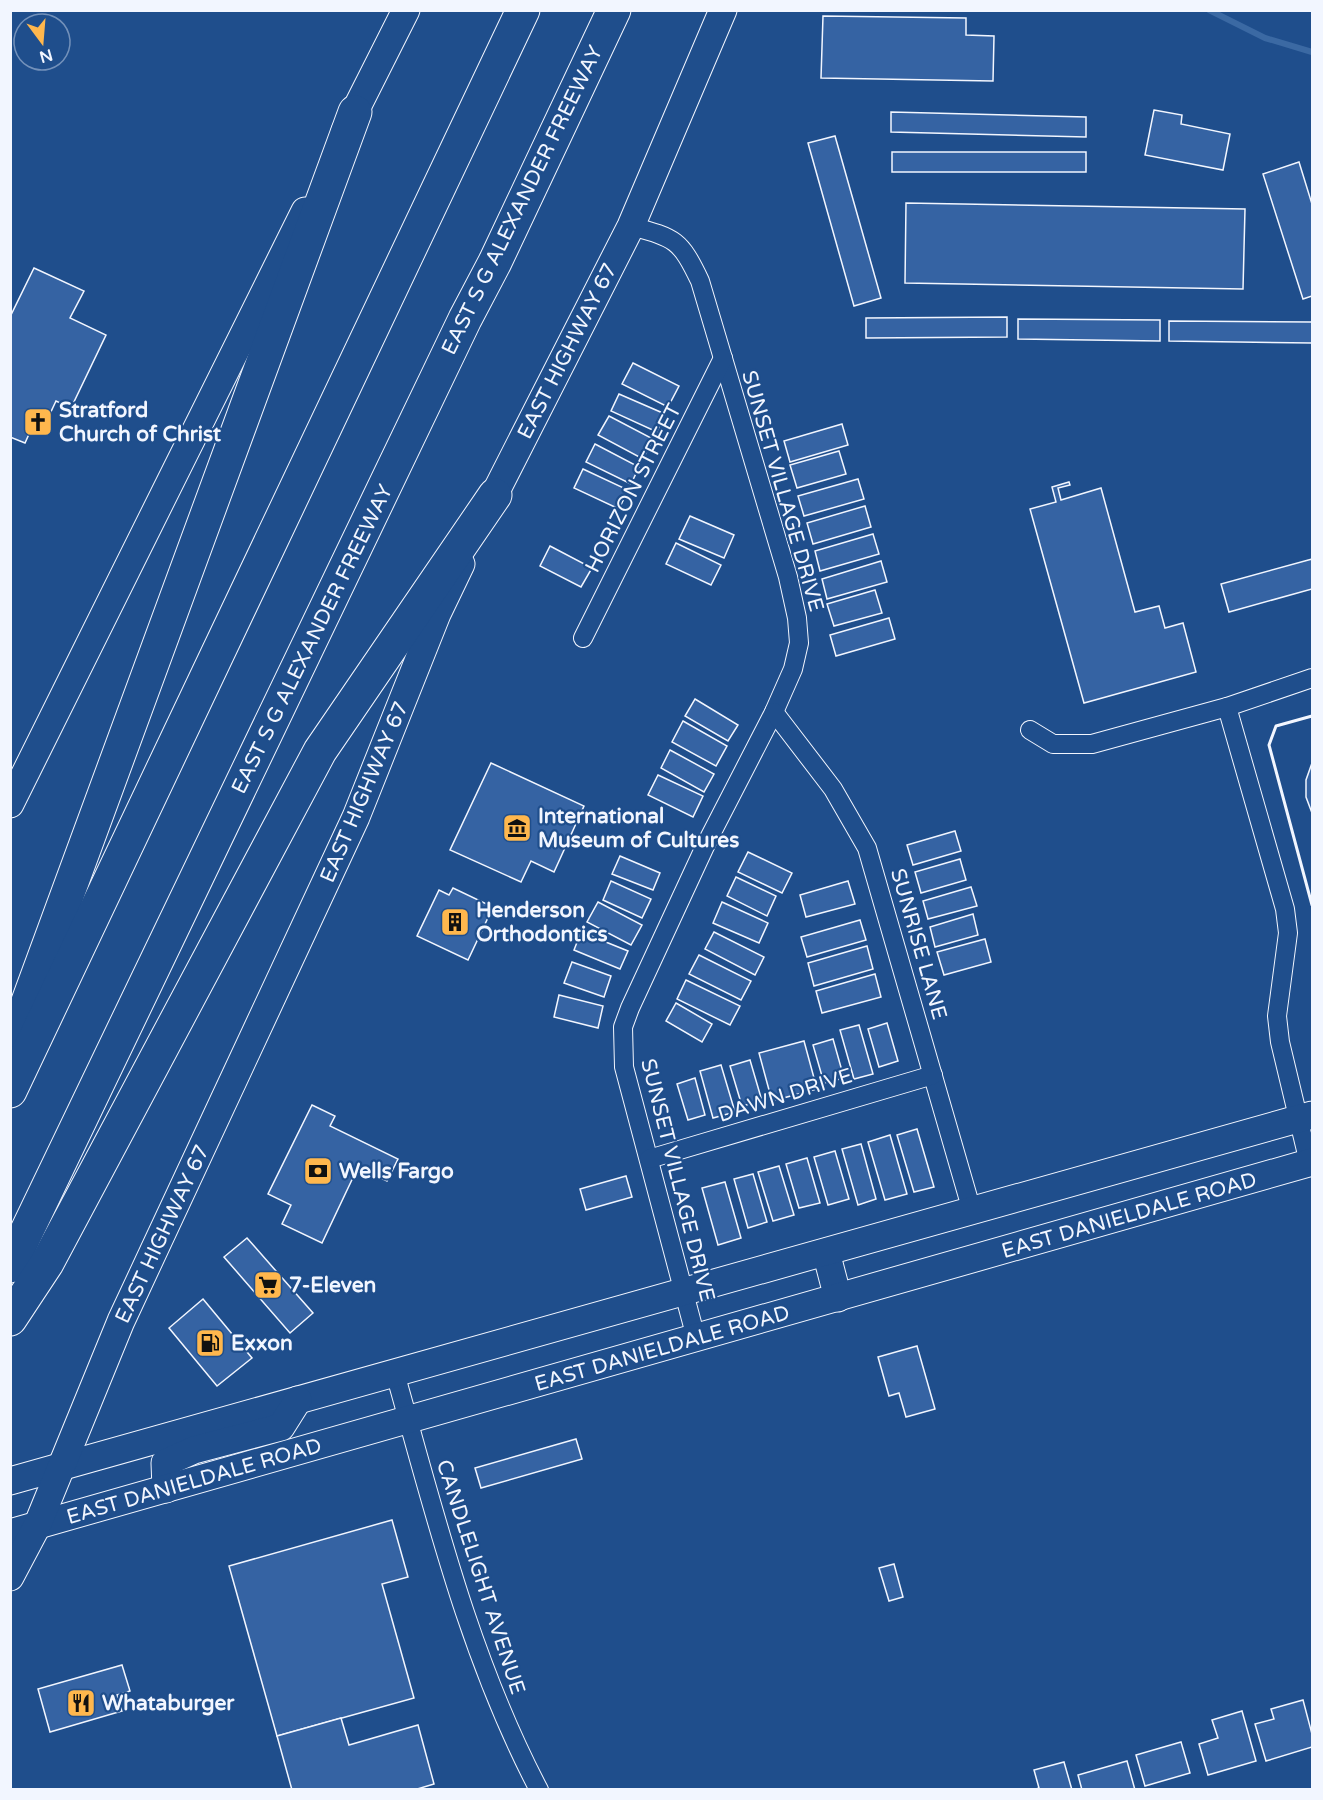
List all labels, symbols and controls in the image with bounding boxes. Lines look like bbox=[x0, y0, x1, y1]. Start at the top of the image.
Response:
north arrow bbox=[12, 12, 72, 72]
street label: EAST S G ALEXANDER FREEWAY bbox=[437, 42, 608, 359]
text: N bbox=[37, 44, 55, 67]
street label: EAST HIGHWAY 67 bbox=[512, 259, 623, 443]
street label: SUNSET VILLAGE DRIVE bbox=[736, 368, 829, 614]
place label: Stratford Church of Christ bbox=[59, 398, 221, 447]
street label: HORIZON STREET bbox=[580, 399, 687, 577]
church icon: Stratford Church of Christ bbox=[22, 406, 54, 438]
street label: EAST S G ALEXANDER FREEWAY bbox=[227, 481, 398, 798]
street label: EAST HIGHWAY 67 bbox=[315, 698, 414, 886]
place label: International Museum of Cultures bbox=[538, 804, 739, 853]
museum icon: International Museum of Cultures bbox=[501, 812, 533, 844]
street label: SUNRISE LANE bbox=[885, 866, 952, 1023]
place label: Henderson Orthodontics bbox=[476, 898, 608, 947]
building icon: Henderson Orthodontics bbox=[439, 906, 471, 938]
street label: SUNSET VILLAGE DRIVE bbox=[635, 1056, 720, 1304]
street label: DAWN DRIVE bbox=[715, 1063, 855, 1128]
street label: EAST HIGHWAY 67 bbox=[110, 1141, 215, 1327]
bank icon: Wells Fargo bbox=[302, 1155, 334, 1187]
place label: Wells Fargo bbox=[339, 1159, 454, 1184]
street label: EAST DANIELDALE ROAD bbox=[999, 1167, 1260, 1264]
supermarket icon: 7-Eleven bbox=[252, 1269, 284, 1301]
place label: 7-Eleven bbox=[289, 1273, 376, 1298]
street label: EAST DANIELDALE ROAD bbox=[532, 1300, 793, 1397]
fuel station icon: Exxon bbox=[194, 1327, 226, 1359]
place label: Exxon bbox=[231, 1331, 293, 1356]
street label: EAST DANIELDALE ROAD bbox=[64, 1433, 325, 1530]
street label: CANDLELIGHT AVENUE bbox=[431, 1457, 530, 1698]
restaurant icon: Whataburger bbox=[65, 1687, 97, 1719]
place label: Whataburger bbox=[102, 1691, 235, 1716]

